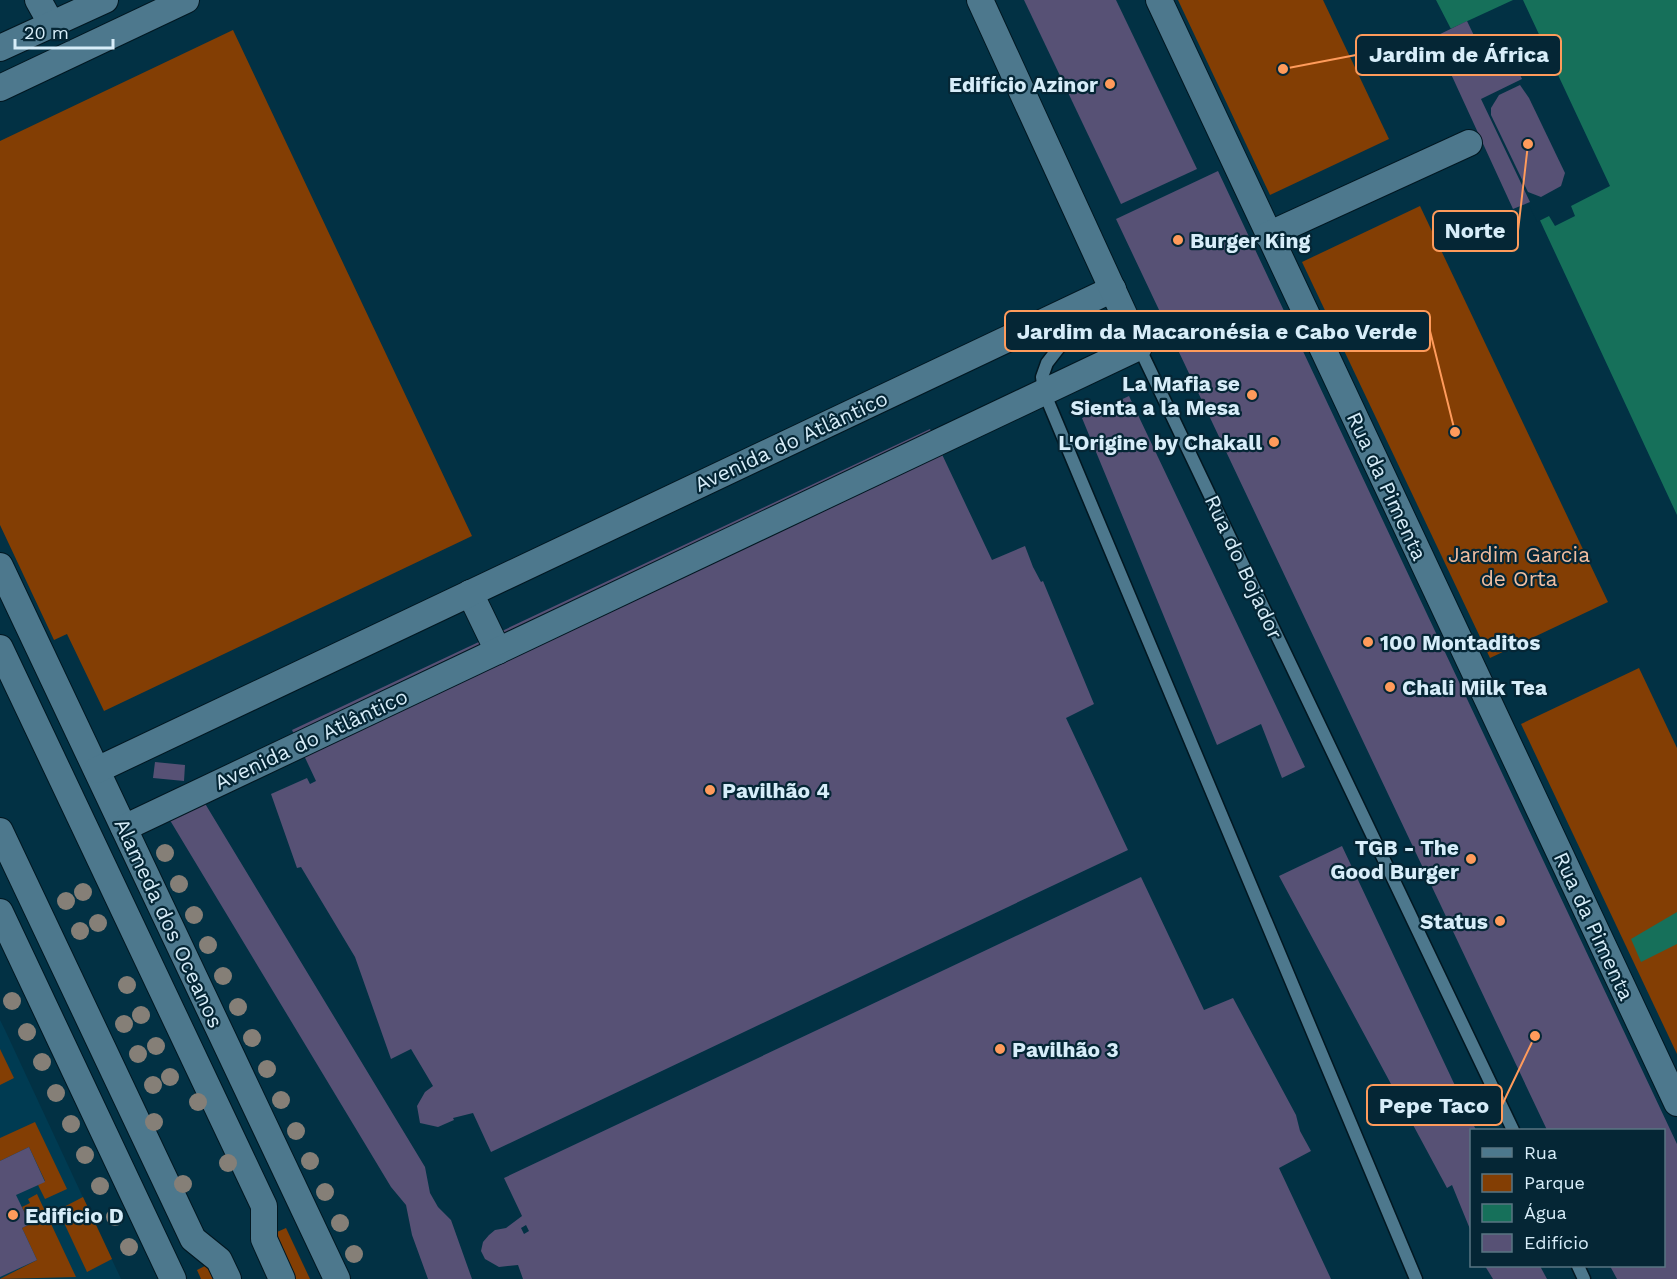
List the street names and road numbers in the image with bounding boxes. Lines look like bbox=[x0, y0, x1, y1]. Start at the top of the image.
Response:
street label: Avenida do Atlântico bbox=[690, 385, 892, 497]
street label: Rua da Pimenta bbox=[1342, 408, 1432, 564]
street label: Rua do Bojador bbox=[1200, 491, 1289, 643]
street label: Avenida do Atlântico bbox=[210, 683, 412, 795]
street label: Alameda dos Oceanos bbox=[109, 814, 229, 1032]
street label: Rua da Pimenta bbox=[1549, 848, 1639, 1004]

